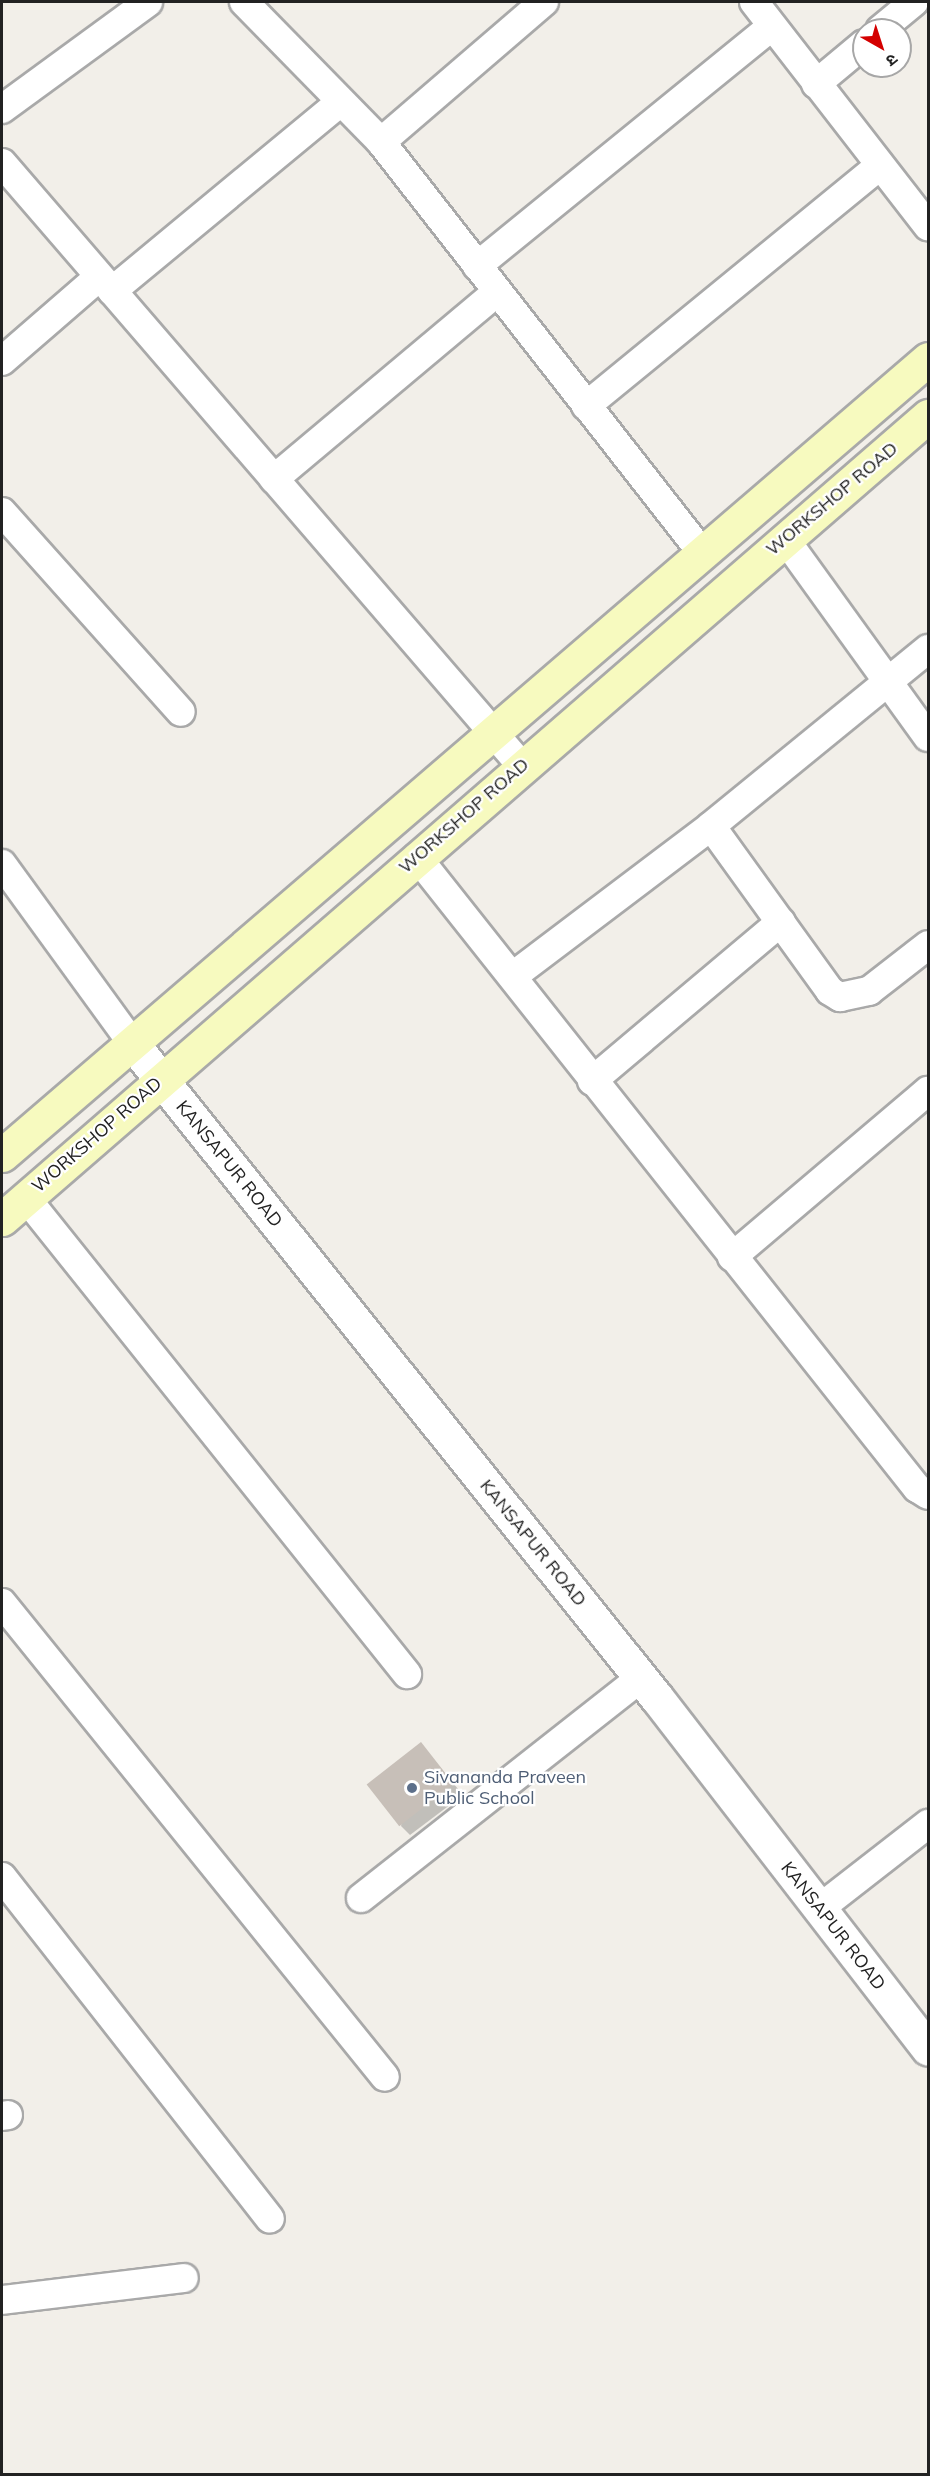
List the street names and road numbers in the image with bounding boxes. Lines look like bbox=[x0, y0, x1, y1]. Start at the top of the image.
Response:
street label: WORKSHOP ROAD bbox=[762, 438, 902, 560]
street label: WORKSHOP ROAD bbox=[395, 754, 533, 878]
street label: WORKSHOP ROAD bbox=[28, 1073, 166, 1197]
street label: KANSAPUR ROAD bbox=[171, 1096, 287, 1232]
street label: KANSAPUR ROAD bbox=[475, 1475, 591, 1611]
street label: KANSAPUR ROAD bbox=[776, 1858, 890, 1994]

